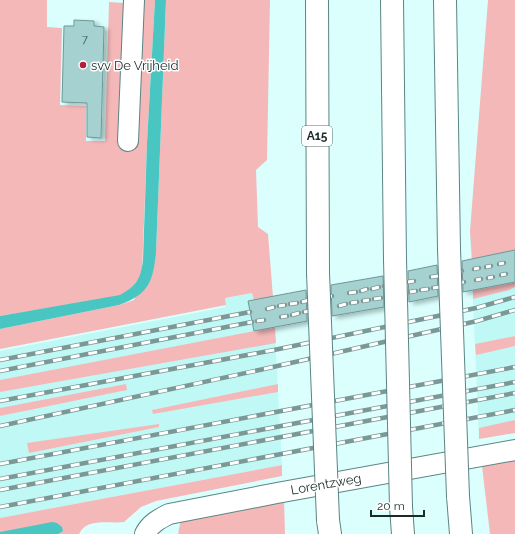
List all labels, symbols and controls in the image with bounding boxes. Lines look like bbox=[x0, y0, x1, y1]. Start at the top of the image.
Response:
house number: 7 bbox=[82, 33, 88, 46]
place label: svv De Vrijheid bbox=[91, 58, 179, 73]
marker: svv De Vrijheid bbox=[78, 60, 88, 70]
road number: A15 bbox=[302, 126, 332, 146]
street label: Lorentzweg bbox=[290, 470, 362, 498]
scale bar bbox=[371, 492, 424, 518]
text: 20 m bbox=[377, 499, 405, 513]

